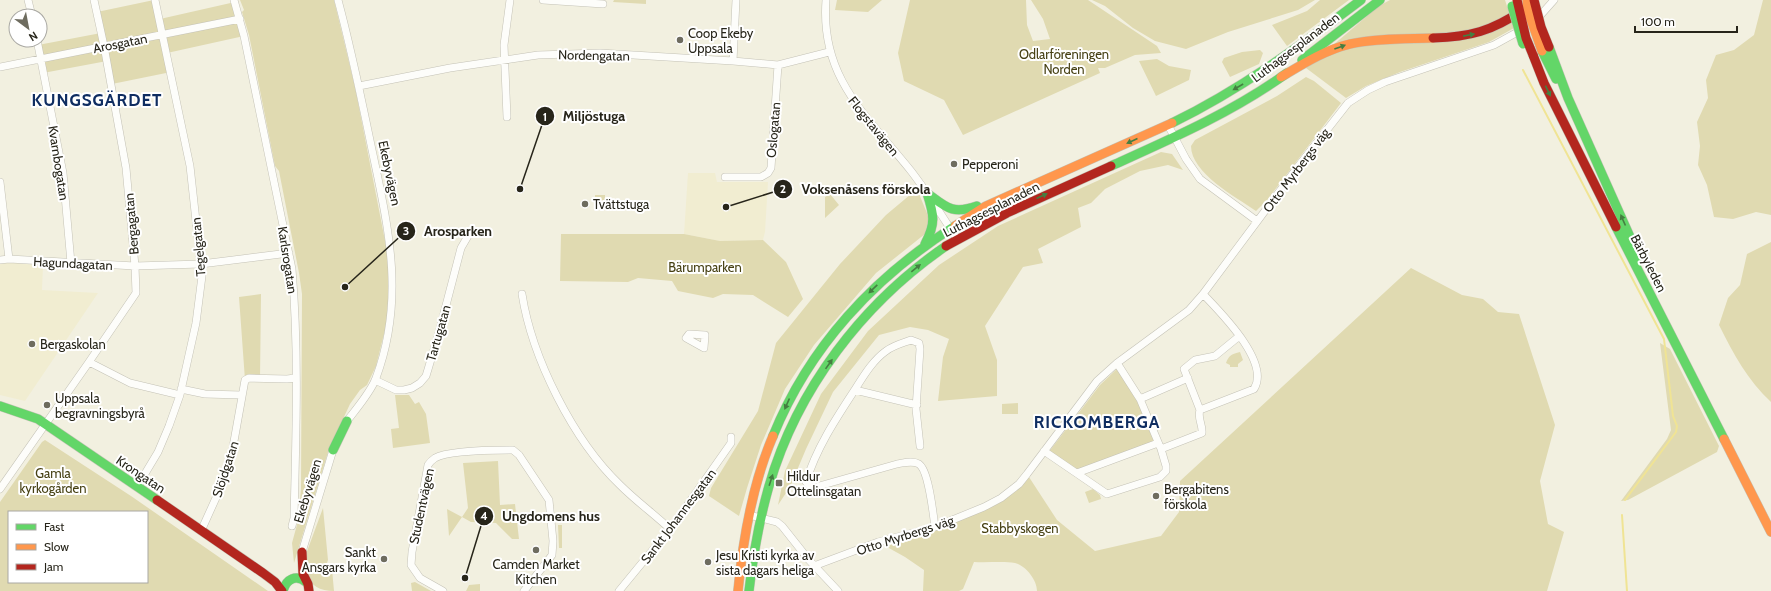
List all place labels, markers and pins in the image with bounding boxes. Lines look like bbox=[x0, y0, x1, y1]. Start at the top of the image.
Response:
place label: Coop Ekeby Uppsala bbox=[688, 25, 754, 56]
marker: Coop Ekeby Uppsala bbox=[675, 35, 685, 45]
callout: Miljöstuga bbox=[535, 103, 633, 129]
place label: Pepperoni bbox=[962, 156, 1018, 172]
marker: Pepperoni bbox=[949, 159, 959, 169]
callout: Voksenåsens förskola bbox=[773, 176, 938, 202]
place label: Tvättstuga bbox=[593, 196, 650, 212]
marker: Tvättstuga bbox=[580, 199, 590, 209]
callout: Arosparken bbox=[396, 218, 500, 244]
place label: Bergaskolan bbox=[40, 336, 106, 352]
marker: Bergaskolan bbox=[27, 339, 37, 349]
place label: Uppsala begravningsbyrå bbox=[55, 390, 146, 421]
marker: Uppsala begravningsbyrå bbox=[42, 400, 52, 410]
place label: Hildur Ottelinsgatan bbox=[787, 468, 861, 499]
marker: Hildur Ottelinsgatan bbox=[774, 478, 784, 488]
place label: Bergabitens förskola bbox=[1164, 481, 1229, 512]
marker: Bergabitens förskola bbox=[1151, 491, 1161, 501]
callout: Ungdomens hus bbox=[474, 503, 608, 529]
place label: Sankt Ansgars kyrka bbox=[302, 544, 377, 575]
marker: Camden Market Kitchen bbox=[531, 545, 541, 555]
place label: Jesu Kristi kyrka av sista dagars heliga bbox=[715, 547, 815, 578]
marker: Sankt Ansgars kyrka bbox=[379, 554, 389, 564]
place label: Camden Market Kitchen bbox=[492, 556, 580, 587]
marker: Jesu Kristi kyrka av sista dagars heliga bbox=[703, 557, 713, 567]

